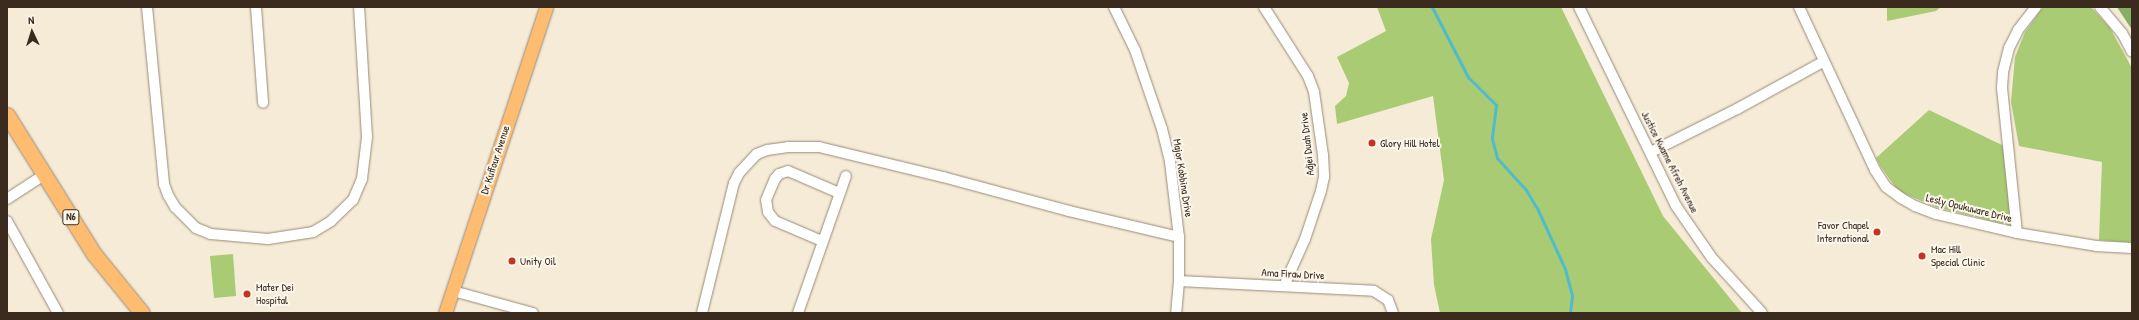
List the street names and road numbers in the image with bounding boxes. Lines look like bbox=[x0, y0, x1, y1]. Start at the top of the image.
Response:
street label: Justice Kwame Afreh Avenue bbox=[1639, 109, 1701, 215]
street label: Adjei Duah Drive bbox=[1297, 112, 1317, 176]
street label: Dr Kuffour Avenue bbox=[478, 124, 512, 196]
street label: Major Kobbina Drive bbox=[1170, 138, 1196, 218]
street label: Lesly Opukuware Drive bbox=[1925, 191, 2013, 225]
road number: N6 bbox=[62, 209, 80, 225]
street label: Ama Firaw Drive bbox=[1261, 266, 1325, 282]

